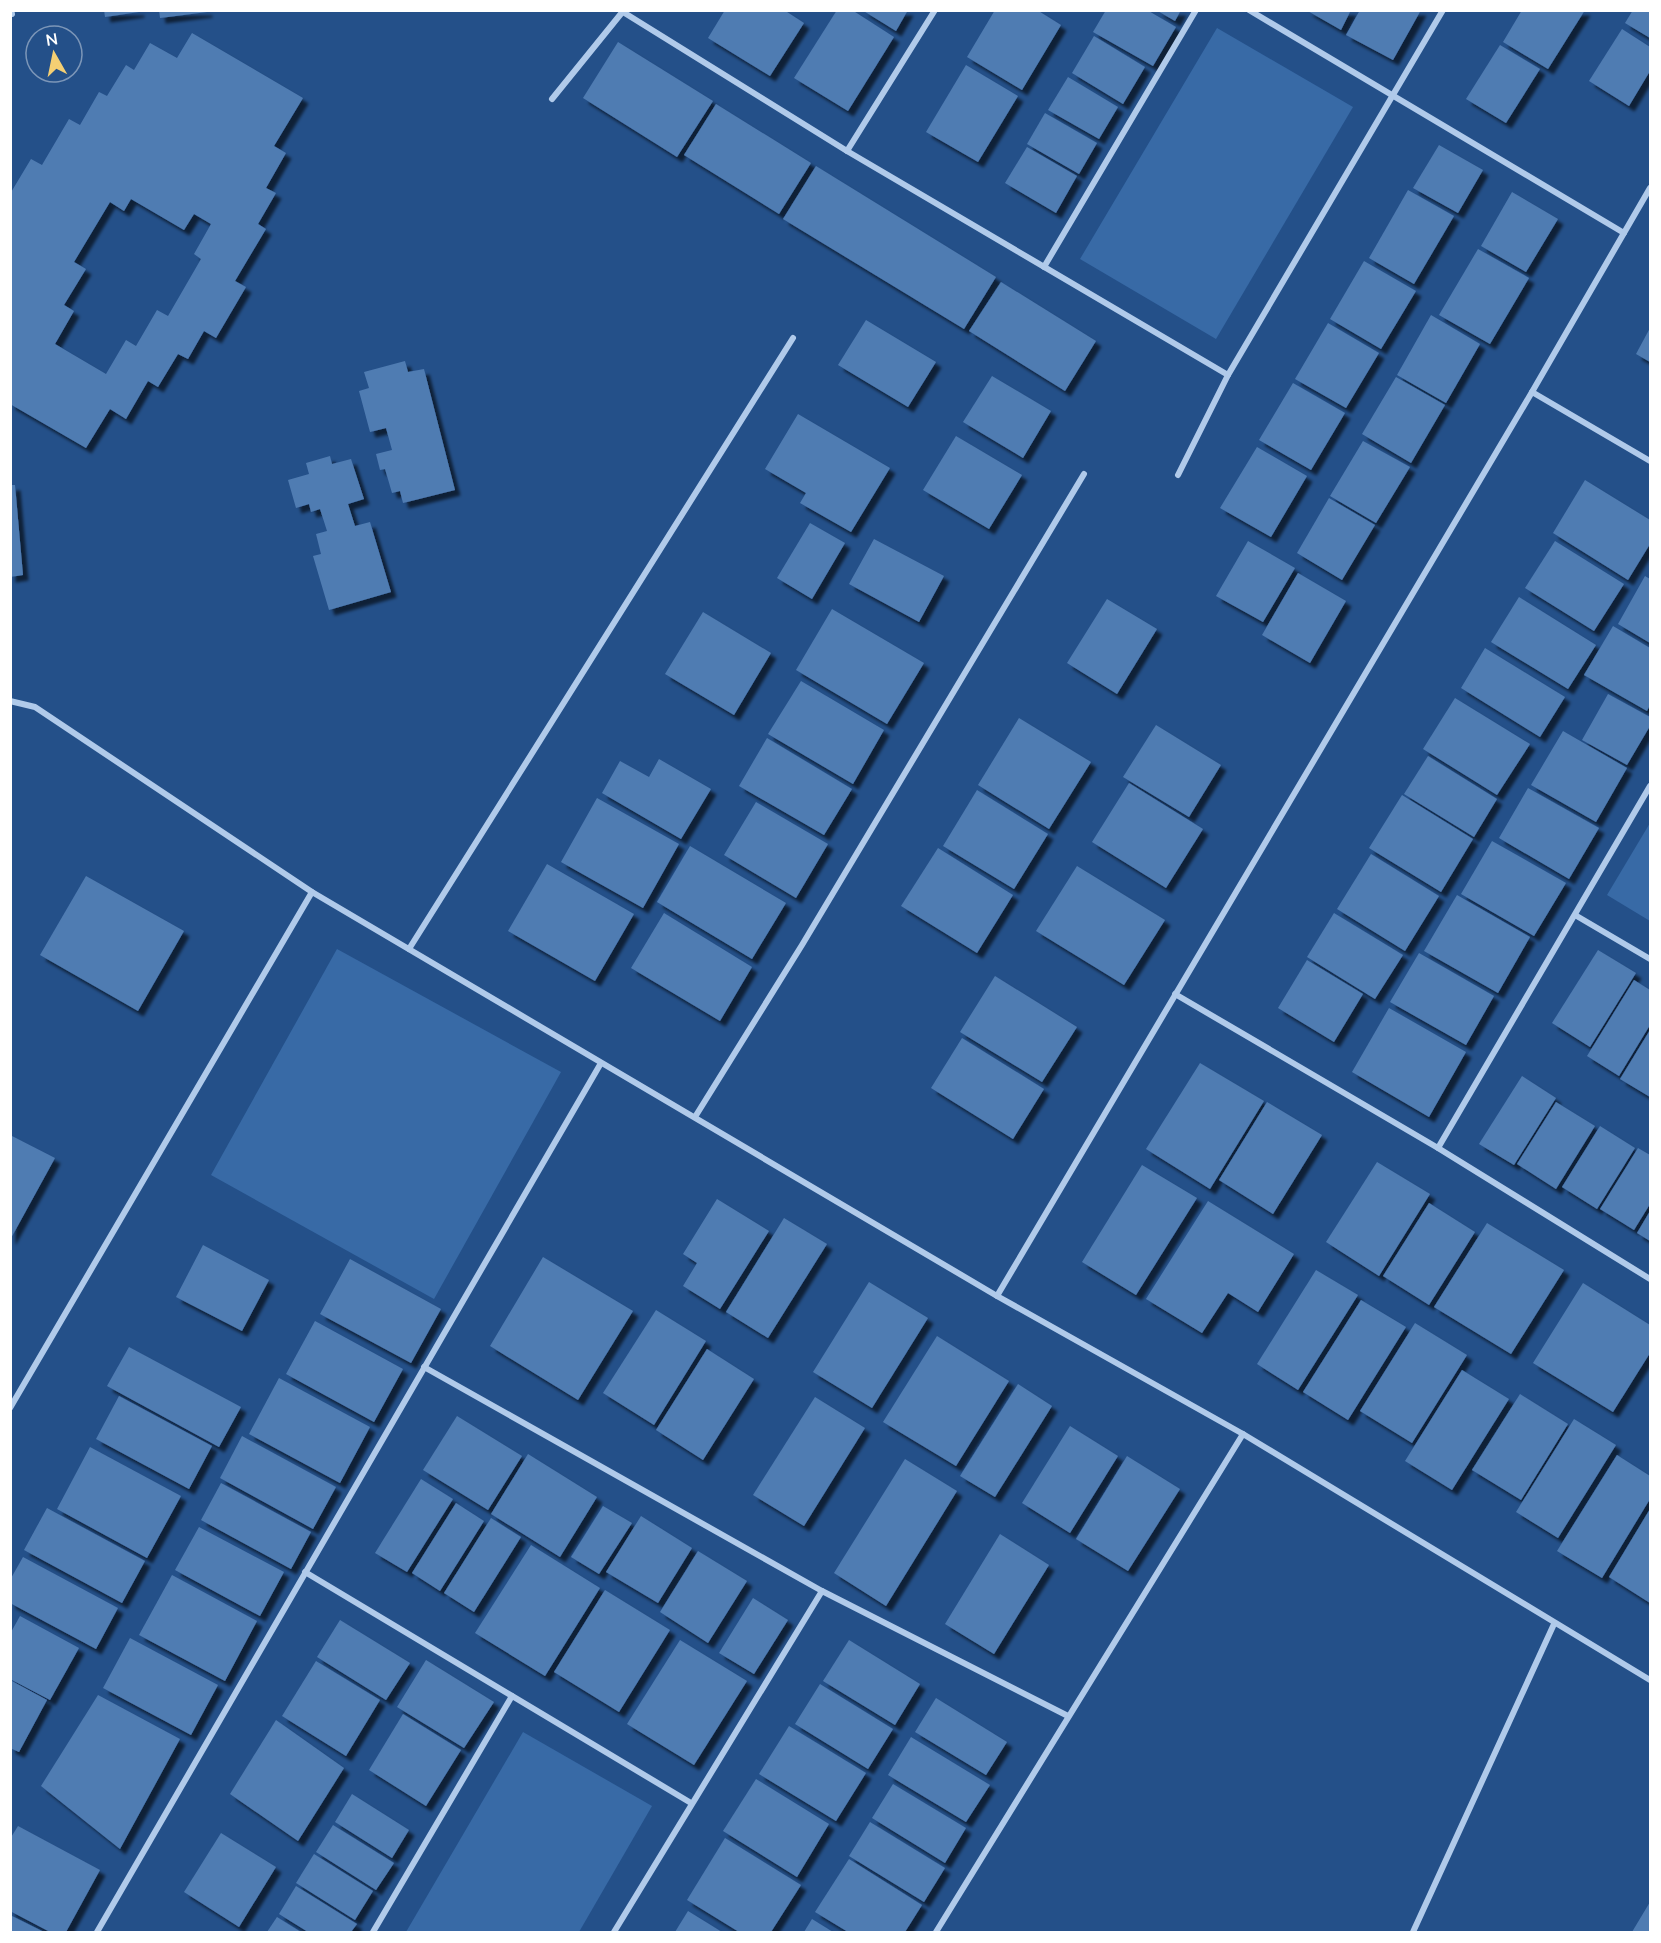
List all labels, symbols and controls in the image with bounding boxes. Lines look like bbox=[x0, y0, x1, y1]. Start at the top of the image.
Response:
north arrow bbox=[24, 24, 84, 84]
text: N bbox=[44, 28, 59, 52]

